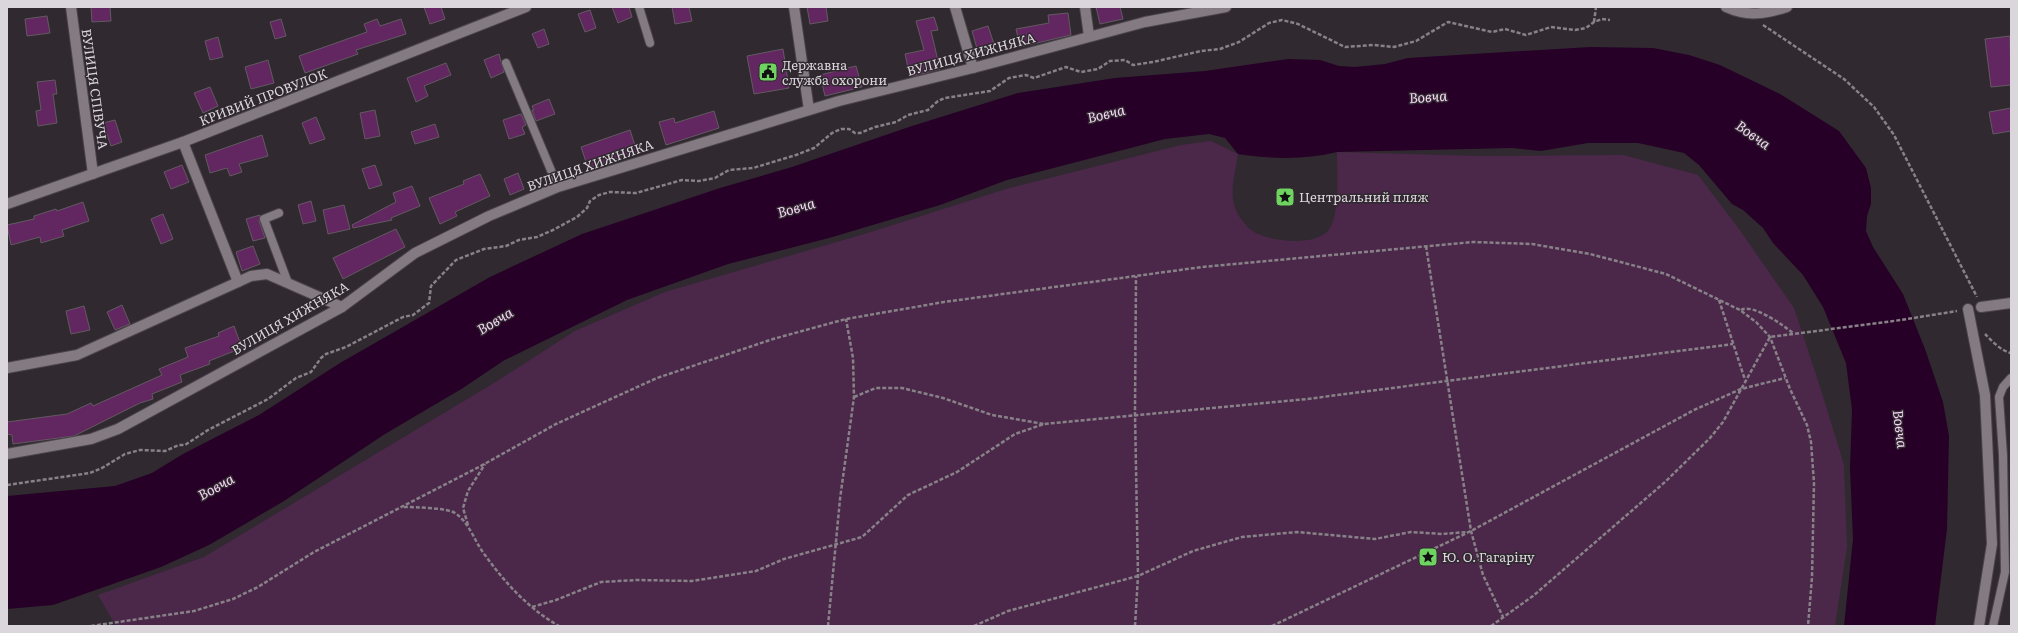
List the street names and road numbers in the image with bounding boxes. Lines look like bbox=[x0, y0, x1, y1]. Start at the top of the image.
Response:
street label: ВУЛИЦЯ СПІВУЧА bbox=[78, 27, 113, 151]
street label: ВУЛИЦЯ ХИЖНЯКА bbox=[904, 27, 1038, 80]
street label: КРИВИЙ ПРОВУЛОК bbox=[196, 63, 330, 130]
street label: ВУЛИЦЯ ХИЖНЯКА bbox=[524, 134, 656, 195]
street label: ВУЛИЦЯ ХИЖНЯКА bbox=[228, 276, 352, 359]

